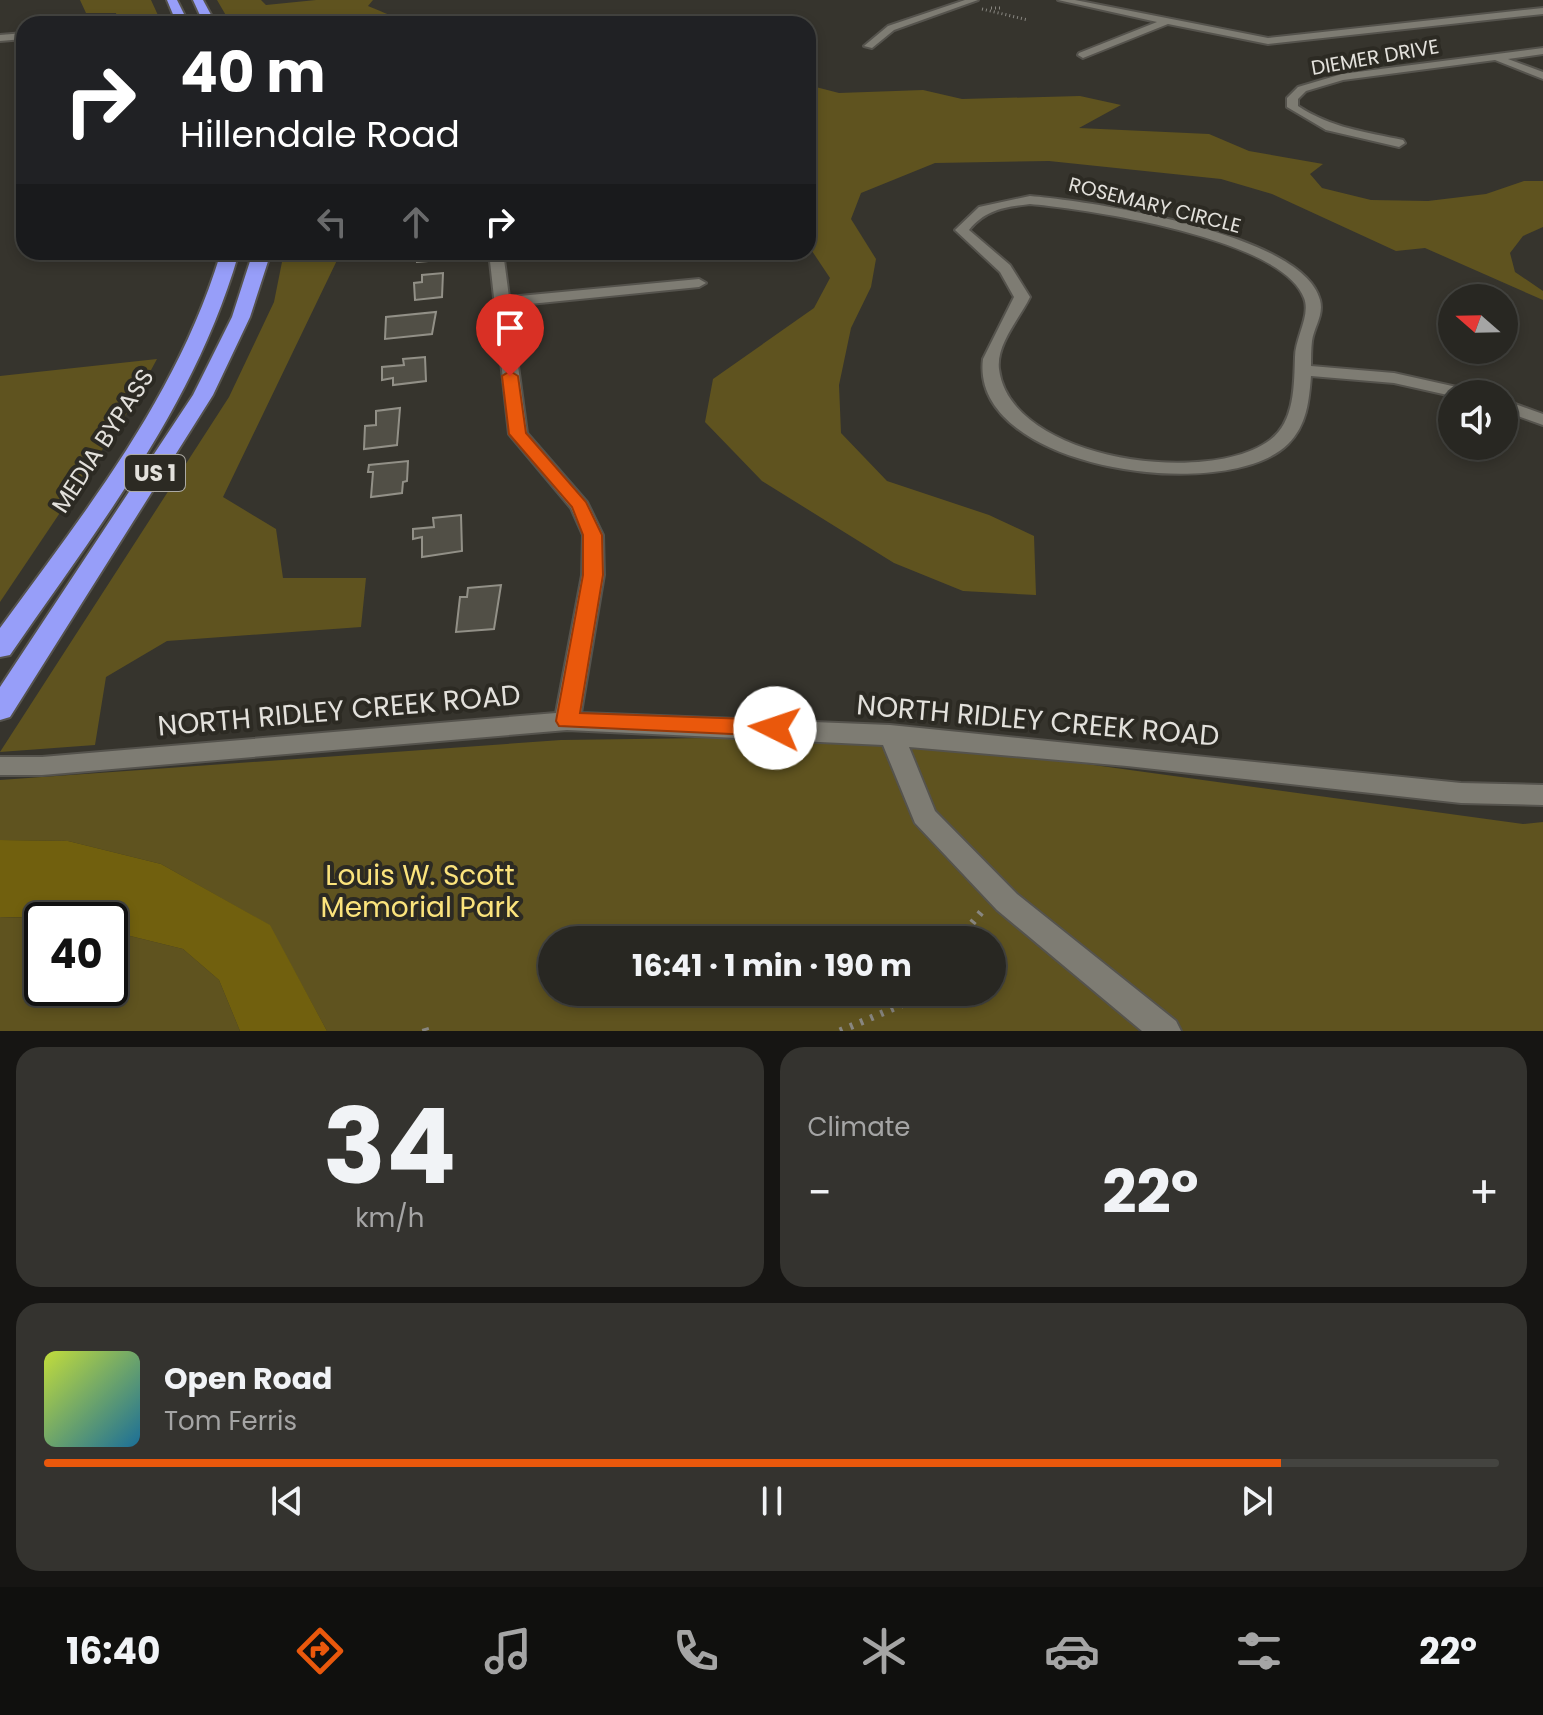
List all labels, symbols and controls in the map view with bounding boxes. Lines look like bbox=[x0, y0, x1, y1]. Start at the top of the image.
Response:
street label: DIEMER DRIVE bbox=[1309, 32, 1441, 82]
text: 40 m bbox=[180, 33, 326, 112]
icon: right bbox=[48, 48, 152, 152]
text: Hillendale Road bbox=[180, 109, 460, 160]
street label: ROSEMARY CIRCLE bbox=[1066, 170, 1244, 240]
icon: left bbox=[310, 200, 354, 244]
icon: ahead bbox=[394, 200, 438, 244]
icon: right bbox=[478, 200, 522, 244]
north arrow bbox=[1438, 284, 1518, 364]
map controls bbox=[1438, 284, 1518, 460]
pin bbox=[476, 294, 544, 376]
icon: arrive bbox=[488, 306, 532, 350]
street label: MEDIA BYPASS bbox=[44, 362, 161, 519]
button: sound bbox=[1438, 380, 1518, 460]
road number: US 1 bbox=[125, 455, 185, 491]
street label: NORTH RIDLEY CREEK ROAD bbox=[156, 675, 522, 746]
street label: NORTH RIDLEY CREEK ROAD bbox=[855, 685, 1221, 756]
position arrow bbox=[733, 686, 817, 770]
park label: Louis W. Scott Memorial Park bbox=[321, 856, 520, 927]
speed limit sign: 40 bbox=[24, 902, 128, 1006]
text: 16:41 · 1 min · 190 m bbox=[632, 944, 912, 987]
text: 34 bbox=[323, 1074, 456, 1219]
text: Climate bbox=[808, 1109, 910, 1145]
text: 22° bbox=[1102, 1150, 1199, 1234]
text: − bbox=[808, 1162, 832, 1223]
text: + bbox=[1469, 1162, 1499, 1223]
text: km/h bbox=[355, 1200, 424, 1236]
text: Open Road bbox=[164, 1357, 332, 1400]
text: Tom Ferris bbox=[164, 1403, 297, 1439]
icon: previous bbox=[265, 1479, 309, 1523]
icon: pause bbox=[750, 1479, 794, 1523]
icon: next bbox=[1235, 1479, 1279, 1523]
icon: directions bbox=[292, 1623, 348, 1679]
icon: music bbox=[480, 1623, 536, 1679]
icon: phone bbox=[668, 1623, 724, 1679]
icon: climate bbox=[856, 1623, 912, 1679]
icon: car bbox=[1044, 1623, 1100, 1679]
icon: filters bbox=[1231, 1623, 1287, 1679]
text: 16:40 bbox=[66, 1626, 160, 1677]
text: 22° bbox=[1419, 1626, 1477, 1677]

